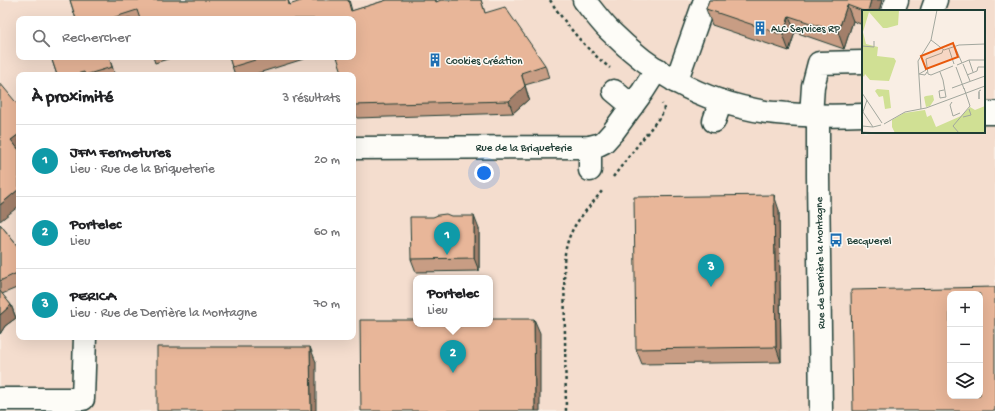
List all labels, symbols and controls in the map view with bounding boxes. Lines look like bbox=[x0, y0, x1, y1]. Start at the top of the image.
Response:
inset map bbox=[862, 10, 985, 133]
search box bbox=[16, 16, 356, 60]
building icon: ALC Services RP bbox=[752, 20, 768, 36]
place label: ALC Services RP bbox=[771, 24, 841, 36]
icon: search bbox=[30, 27, 52, 49]
text: Rechercher bbox=[62, 29, 130, 47]
building icon: Cookies Création bbox=[427, 52, 443, 68]
place label: Cookies Création bbox=[446, 56, 523, 68]
text: À proximité bbox=[32, 88, 113, 108]
text: 3 résultats bbox=[282, 91, 340, 106]
street label: Rue de la Briqueterie bbox=[476, 143, 573, 155]
text: JFM Fermetures bbox=[70, 144, 170, 162]
text: 1 bbox=[42, 153, 48, 168]
text: 20 m bbox=[314, 153, 340, 168]
text: Lieu · Rue de la Briqueterie bbox=[70, 162, 215, 177]
your location bbox=[474, 163, 494, 183]
street label: Rue de Derrière la Montagne bbox=[814, 196, 828, 329]
text: Portelec bbox=[70, 216, 121, 234]
pin: 1 bbox=[434, 222, 460, 255]
text: 2 bbox=[42, 225, 48, 240]
text: 60 m bbox=[314, 225, 340, 240]
bus stop icon: Becquerel bbox=[828, 232, 844, 248]
text: Lieu bbox=[70, 234, 90, 249]
place label: Becquerel bbox=[846, 236, 892, 248]
pin: 3 bbox=[698, 254, 724, 287]
popup bbox=[413, 275, 493, 327]
text: Portelec bbox=[427, 285, 479, 303]
text: PERICA bbox=[70, 288, 116, 306]
map controls bbox=[947, 291, 983, 399]
button: + bbox=[947, 291, 983, 327]
text: 3 bbox=[42, 297, 48, 312]
text: 70 m bbox=[314, 297, 340, 312]
text: Lieu bbox=[427, 303, 448, 318]
text: Lieu · Rue de Derrière la Montagne bbox=[70, 306, 257, 321]
button: − bbox=[947, 327, 983, 363]
pin: 2 bbox=[440, 340, 466, 373]
button: layers bbox=[947, 363, 983, 399]

